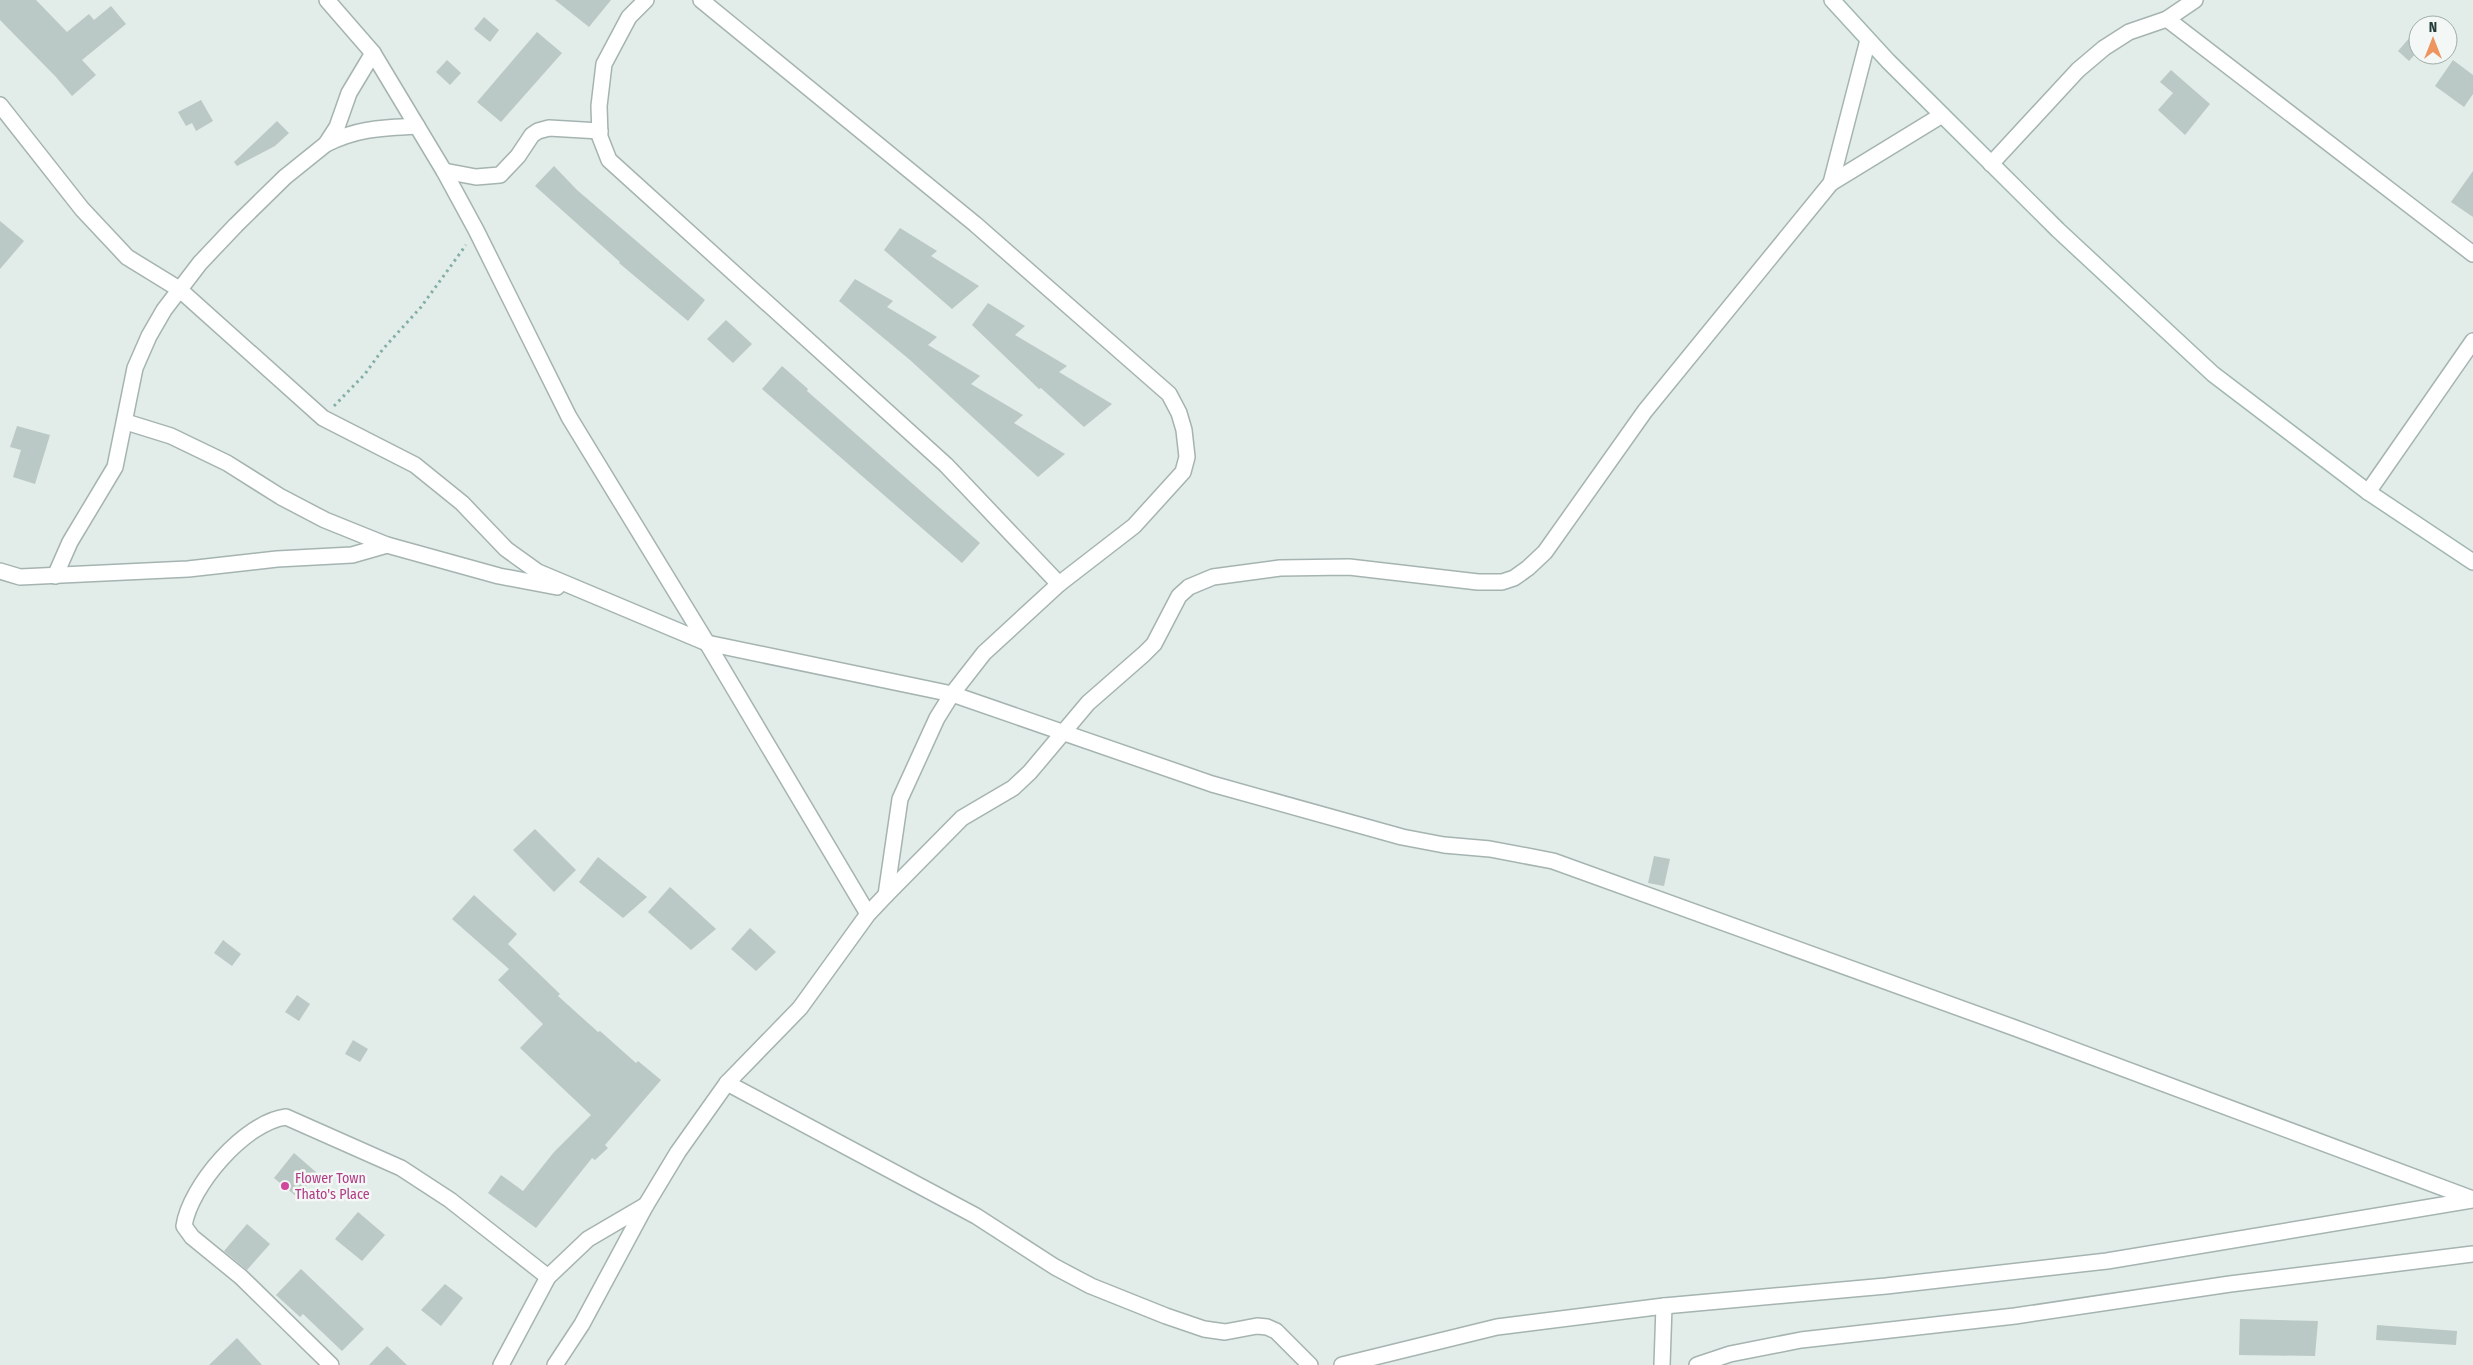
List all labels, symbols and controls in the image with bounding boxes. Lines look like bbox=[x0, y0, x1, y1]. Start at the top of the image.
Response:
north arrow bbox=[2408, 15, 2458, 65]
text: N bbox=[2429, 19, 2437, 36]
place label: Flower Town Thato's Place bbox=[295, 1170, 370, 1203]
marker: Flower Town Thato's Place bbox=[279, 1180, 291, 1192]

